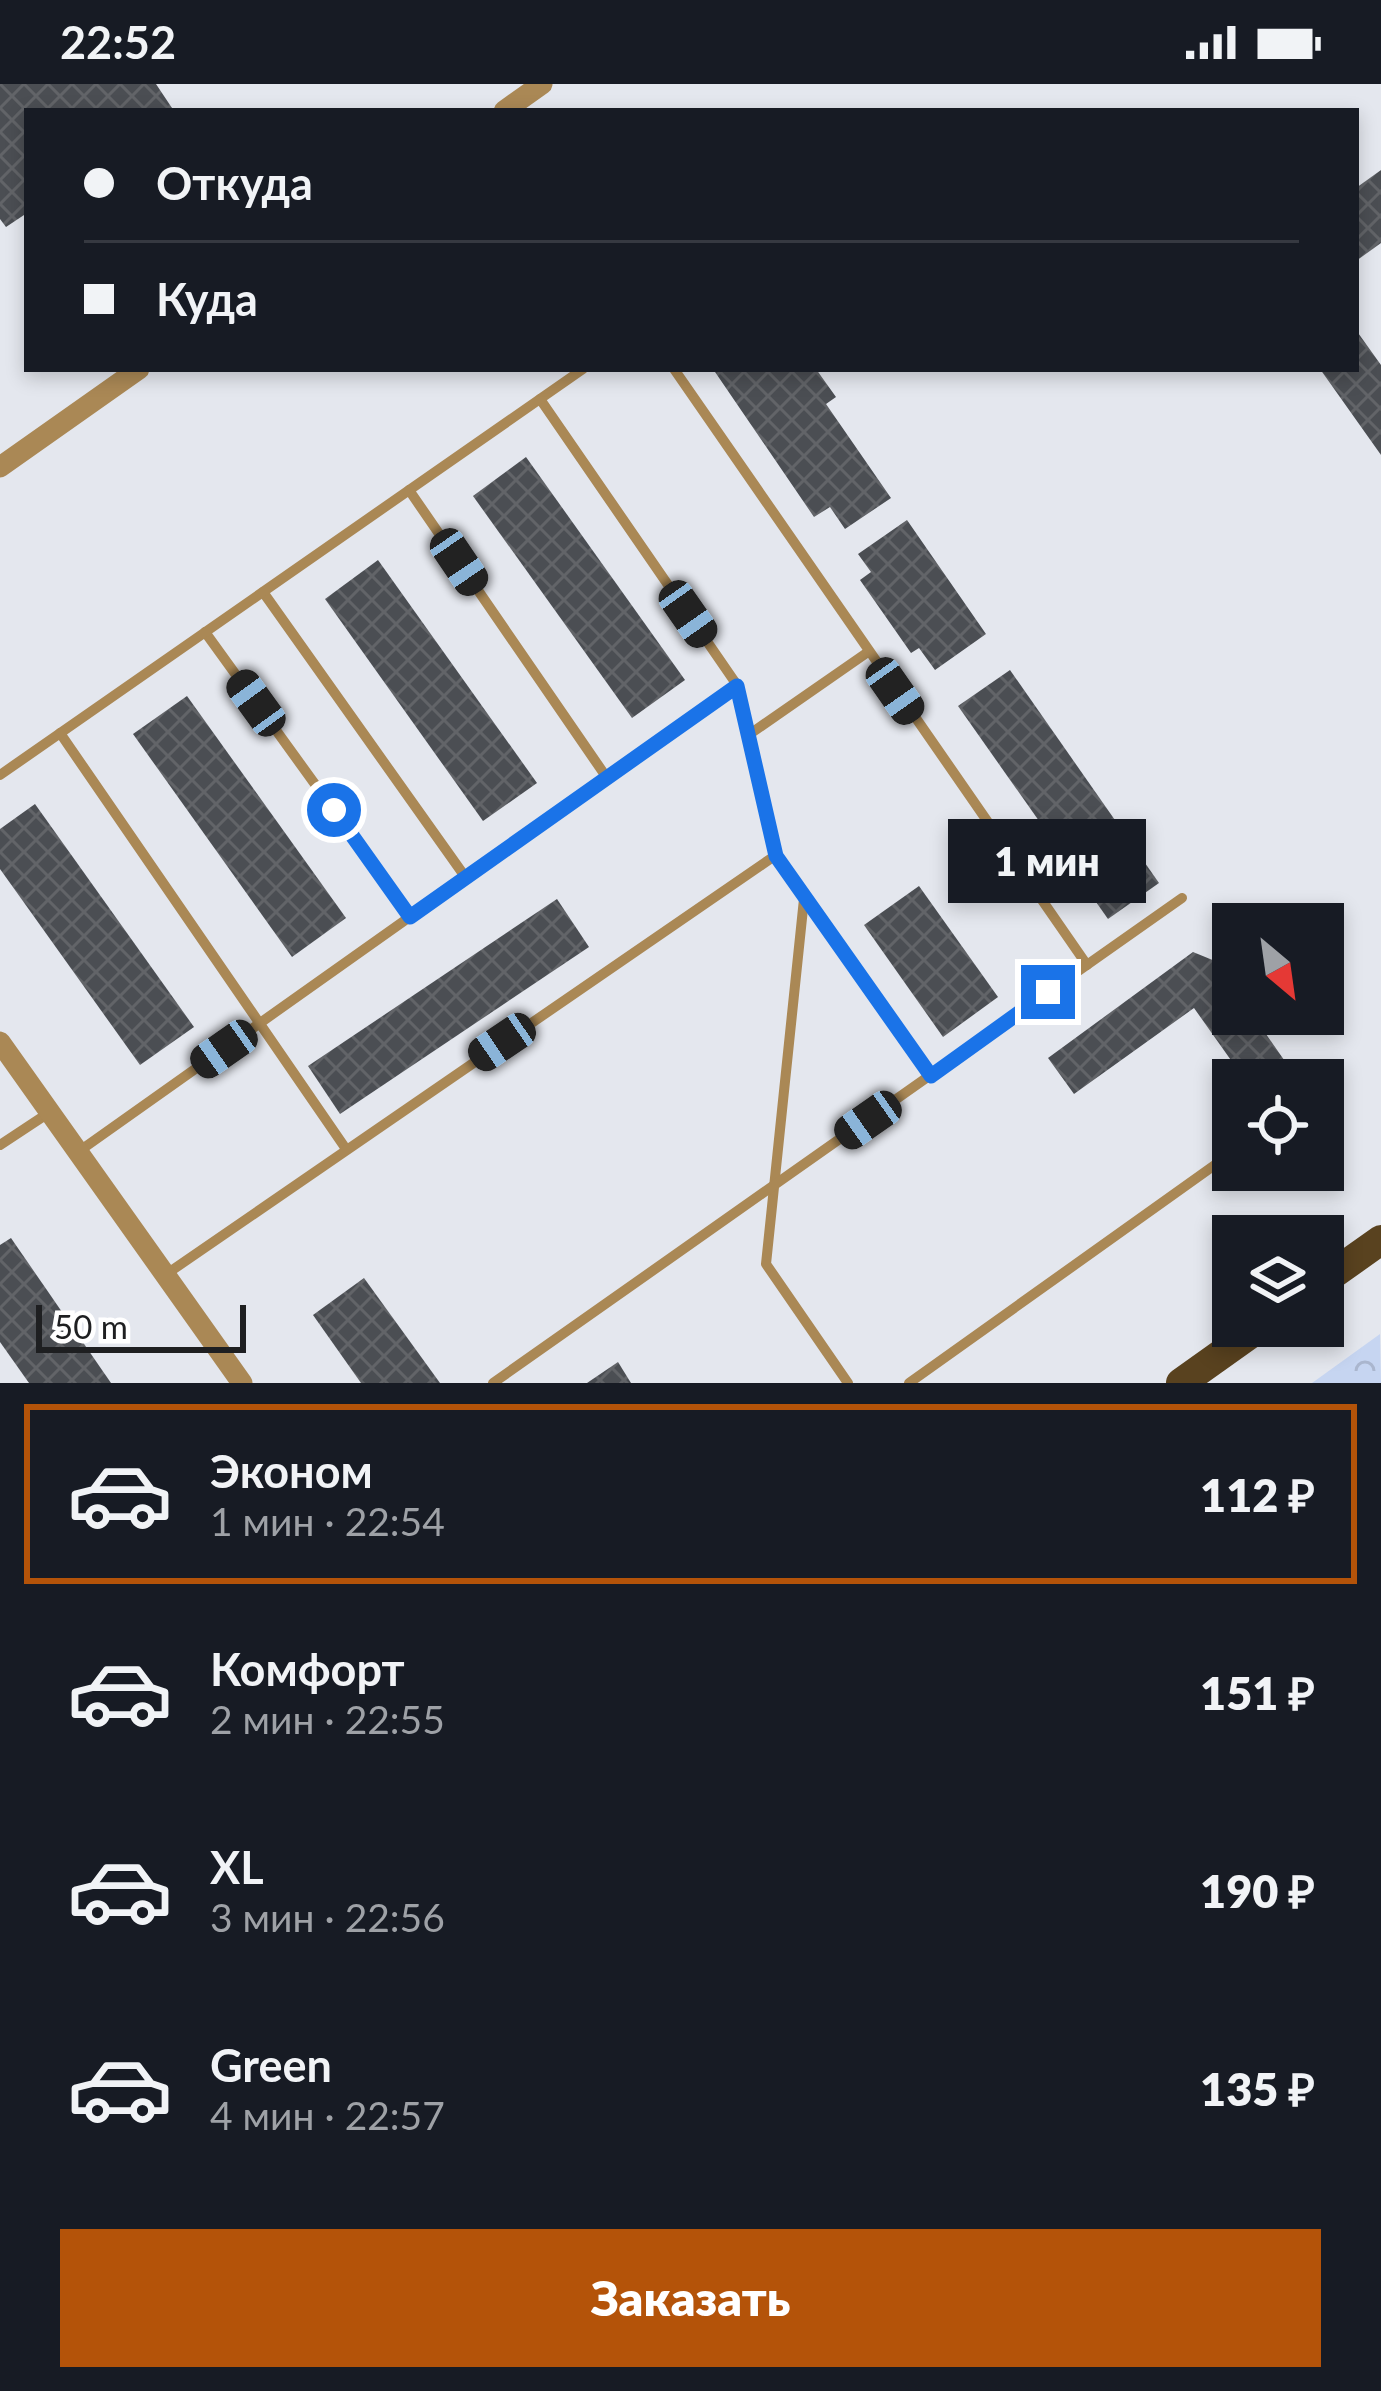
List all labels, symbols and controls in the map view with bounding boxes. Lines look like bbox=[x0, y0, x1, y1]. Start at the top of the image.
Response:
text: 22:52 bbox=[60, 15, 176, 69]
text: Откуда bbox=[156, 156, 313, 210]
text: Куда bbox=[156, 272, 258, 326]
car bbox=[424, 522, 494, 602]
car bbox=[653, 574, 723, 654]
car bbox=[860, 651, 930, 731]
car bbox=[220, 663, 292, 743]
route start bbox=[307, 783, 361, 837]
callout: 1 мин bbox=[949, 818, 1147, 902]
text: 1 мин bbox=[994, 838, 1100, 884]
north arrow bbox=[1212, 903, 1344, 1035]
map controls bbox=[1212, 903, 1344, 1347]
route end bbox=[1021, 965, 1075, 1019]
car bbox=[462, 1007, 542, 1077]
car bbox=[184, 1014, 264, 1084]
button: locate bbox=[1212, 1059, 1344, 1191]
car bbox=[828, 1085, 908, 1155]
button: layers bbox=[1212, 1215, 1344, 1347]
scale bar bbox=[36, 1299, 246, 1352]
text: 50 m bbox=[54, 1306, 128, 1346]
icon: car bbox=[66, 1440, 174, 1548]
text: Эконом bbox=[210, 1444, 373, 1498]
text: 112 ₽ bbox=[1200, 1468, 1315, 1522]
text: 1 мин · 22:54 bbox=[210, 1498, 445, 1544]
icon: car bbox=[66, 1638, 174, 1746]
text: Комфорт bbox=[210, 1642, 405, 1696]
text: 151 ₽ bbox=[1200, 1666, 1315, 1720]
text: 2 мин · 22:55 bbox=[210, 1696, 445, 1742]
icon: car bbox=[66, 1836, 174, 1944]
text: XL bbox=[210, 1840, 264, 1894]
text: 190 ₽ bbox=[1200, 1864, 1315, 1918]
text: 3 мин · 22:56 bbox=[210, 1894, 445, 1940]
icon: car bbox=[66, 2034, 174, 2142]
text: Green bbox=[210, 2038, 332, 2092]
text: 135 ₽ bbox=[1200, 2062, 1315, 2116]
text: 4 мин · 22:57 bbox=[210, 2092, 445, 2138]
button: Заказать bbox=[60, 2229, 1321, 2367]

